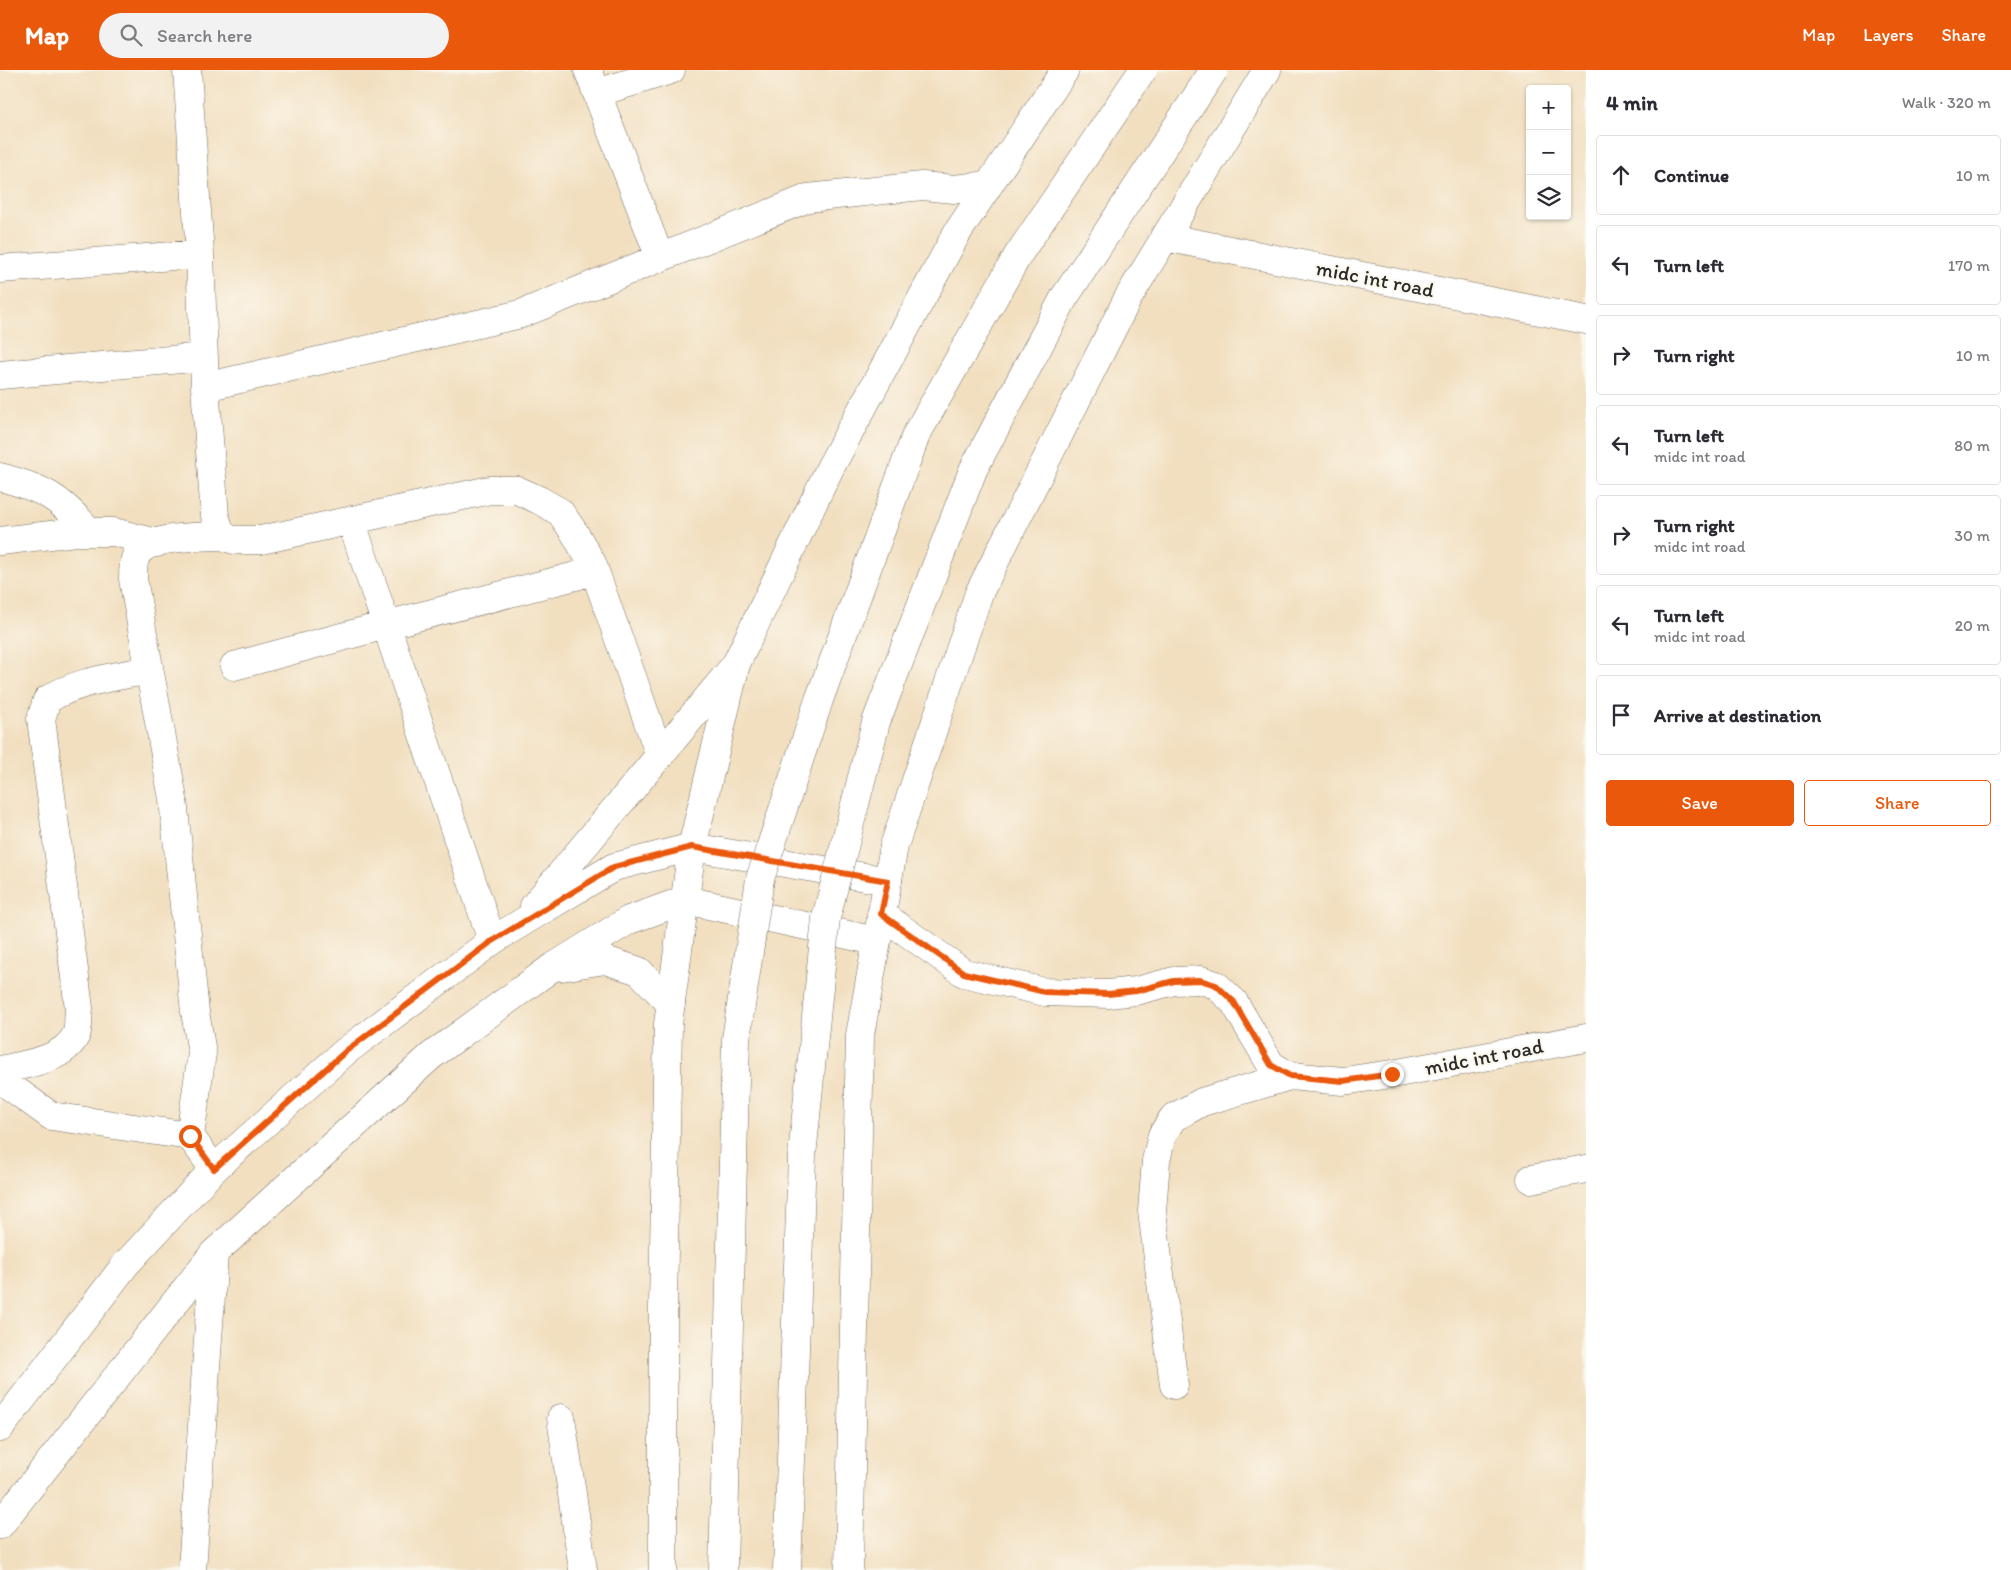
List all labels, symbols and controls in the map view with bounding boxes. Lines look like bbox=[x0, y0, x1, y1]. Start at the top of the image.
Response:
search box bbox=[99, 13, 449, 58]
text: Map bbox=[25, 21, 69, 50]
icon: search bbox=[117, 21, 145, 49]
text: Search here bbox=[157, 24, 252, 47]
text: Map bbox=[1802, 24, 1835, 46]
text: Layers bbox=[1863, 24, 1913, 46]
text: Share bbox=[1941, 24, 1986, 46]
map controls bbox=[1526, 85, 1571, 220]
button: + bbox=[1526, 85, 1571, 130]
text: 4 min bbox=[1606, 90, 1658, 115]
text: Walk · 320 m bbox=[1902, 93, 1991, 112]
button: − bbox=[1526, 130, 1571, 175]
icon: ahead bbox=[1607, 161, 1635, 189]
text: Continue bbox=[1654, 164, 1729, 187]
text: 10 m bbox=[1956, 166, 1990, 185]
button: layers bbox=[1526, 175, 1571, 220]
icon: left bbox=[1607, 251, 1635, 279]
text: Turn left bbox=[1654, 254, 1724, 277]
street label: midc int road bbox=[1314, 255, 1437, 302]
text: 170 m bbox=[1948, 256, 1990, 275]
icon: right bbox=[1607, 341, 1635, 369]
text: Turn right bbox=[1654, 344, 1735, 367]
text: 10 m bbox=[1956, 346, 1990, 365]
text: Turn left bbox=[1654, 424, 1724, 447]
icon: left bbox=[1607, 431, 1635, 459]
text: 80 m bbox=[1954, 436, 1990, 455]
text: midc int road bbox=[1654, 447, 1746, 466]
text: Turn right bbox=[1654, 514, 1735, 537]
icon: right bbox=[1607, 521, 1635, 549]
text: 30 m bbox=[1954, 526, 1990, 545]
text: midc int road bbox=[1654, 537, 1746, 556]
text: Turn left bbox=[1654, 604, 1724, 627]
icon: left bbox=[1607, 611, 1635, 639]
text: 20 m bbox=[1955, 616, 1990, 635]
text: midc int road bbox=[1654, 627, 1746, 646]
icon: arrive bbox=[1607, 701, 1635, 729]
text: Arrive at destination bbox=[1654, 704, 1821, 727]
button: Save bbox=[1606, 780, 1794, 826]
button: Share bbox=[1804, 780, 1991, 826]
street label: midc int road bbox=[1423, 1033, 1546, 1080]
route end bbox=[1381, 1063, 1404, 1086]
route start bbox=[179, 1125, 202, 1148]

